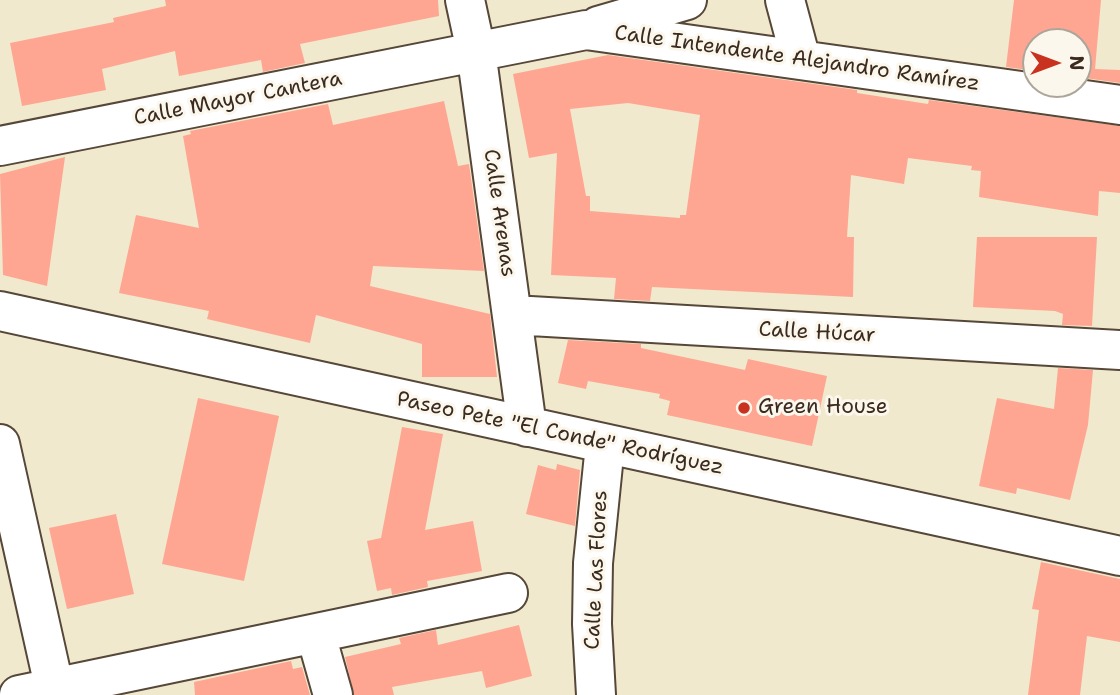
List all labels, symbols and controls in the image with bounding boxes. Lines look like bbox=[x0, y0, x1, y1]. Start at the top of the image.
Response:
street label: Calle Intendente Alejandro Ramírez bbox=[613, 21, 981, 97]
north arrow bbox=[1022, 28, 1092, 98]
text: N bbox=[1064, 55, 1089, 71]
street label: Calle Mayor Cantera bbox=[132, 66, 344, 132]
street label: Calle Arenas bbox=[478, 148, 520, 278]
street label: Calle Húcar bbox=[758, 317, 876, 349]
street label: Paseo Pete "El Conde" Rodríguez bbox=[394, 387, 726, 481]
place label: Green House bbox=[758, 395, 888, 421]
marker: Green House bbox=[736, 400, 752, 416]
street label: Calle Las Flores bbox=[580, 490, 614, 650]

